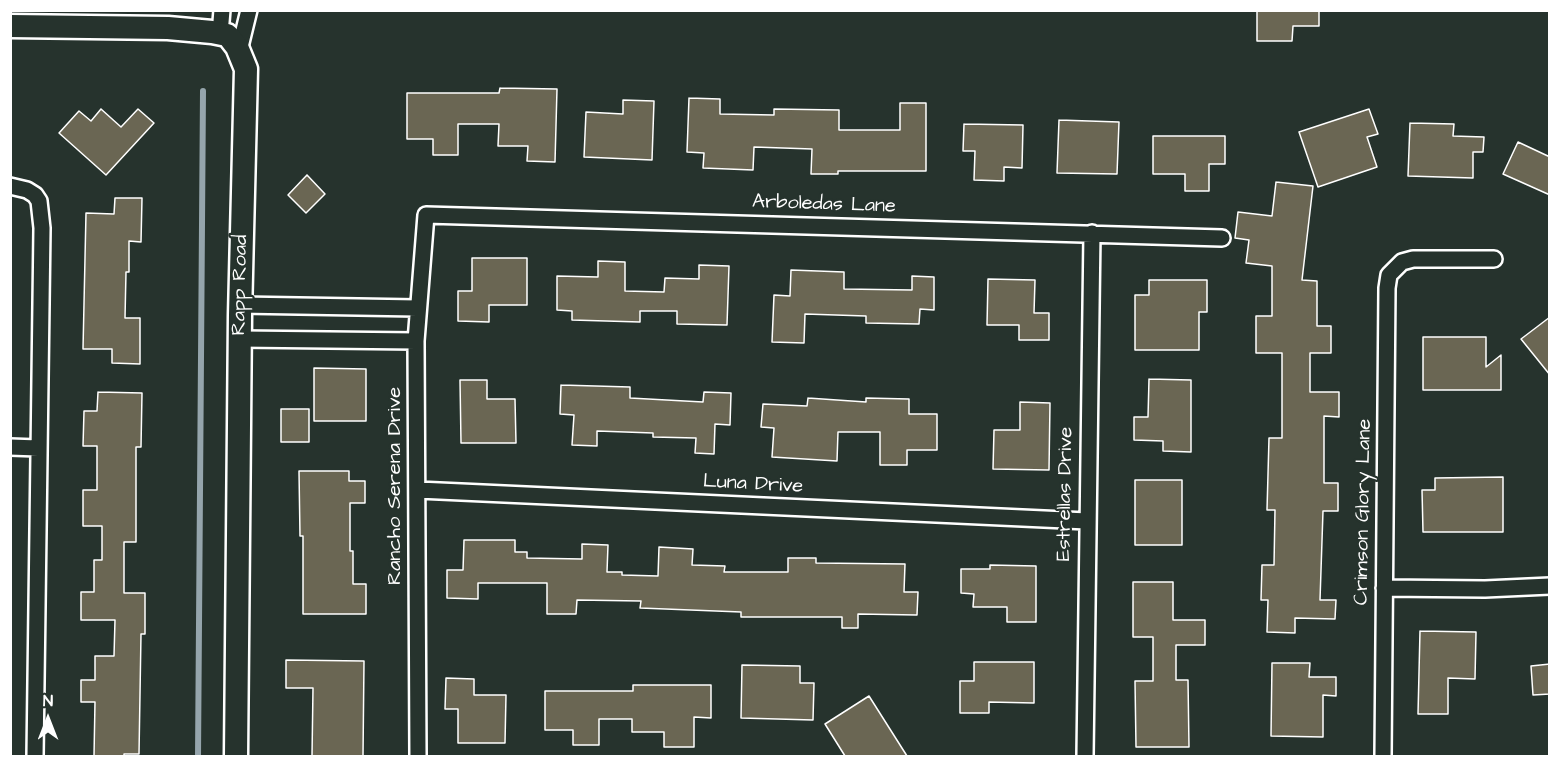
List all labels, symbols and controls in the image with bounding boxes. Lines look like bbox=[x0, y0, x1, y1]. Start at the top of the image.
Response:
street label: Arboledas Lane bbox=[752, 191, 896, 219]
street label: Rapp Road bbox=[228, 234, 254, 336]
street label: Rancho Serena Drive bbox=[384, 387, 408, 585]
street label: Crimson Glory Lane bbox=[1350, 419, 1378, 605]
street label: Estrellas Drive bbox=[1053, 427, 1079, 561]
street label: Luna Drive bbox=[702, 470, 804, 500]
north arrow bbox=[18, 689, 78, 749]
text: N bbox=[43, 690, 53, 712]

